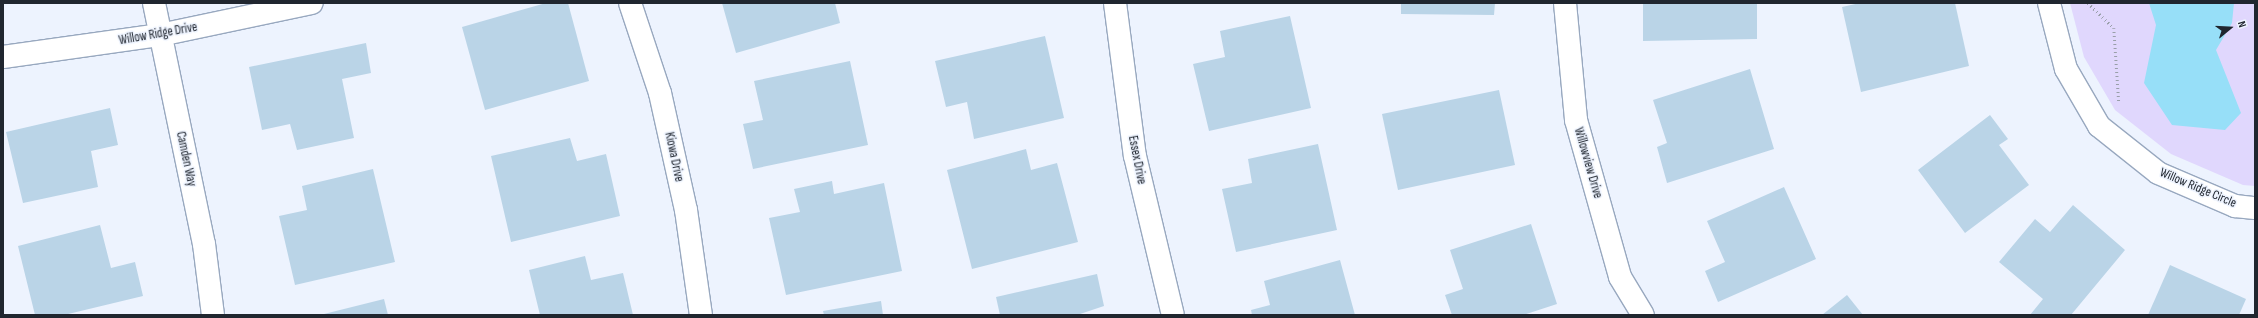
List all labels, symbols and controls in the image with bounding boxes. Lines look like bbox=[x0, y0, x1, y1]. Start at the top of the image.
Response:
north arrow bbox=[2210, 8, 2250, 48]
street label: Willow Ridge Drive bbox=[118, 19, 198, 49]
text: N bbox=[2235, 19, 2249, 29]
street label: Willowview Drive bbox=[1570, 126, 1606, 200]
street label: Camden Way bbox=[173, 130, 199, 188]
street label: Kiowa Drive bbox=[661, 131, 687, 183]
street label: Essex Drive bbox=[1125, 134, 1149, 186]
street label: Willow Ridge Circle bbox=[2157, 165, 2239, 211]

